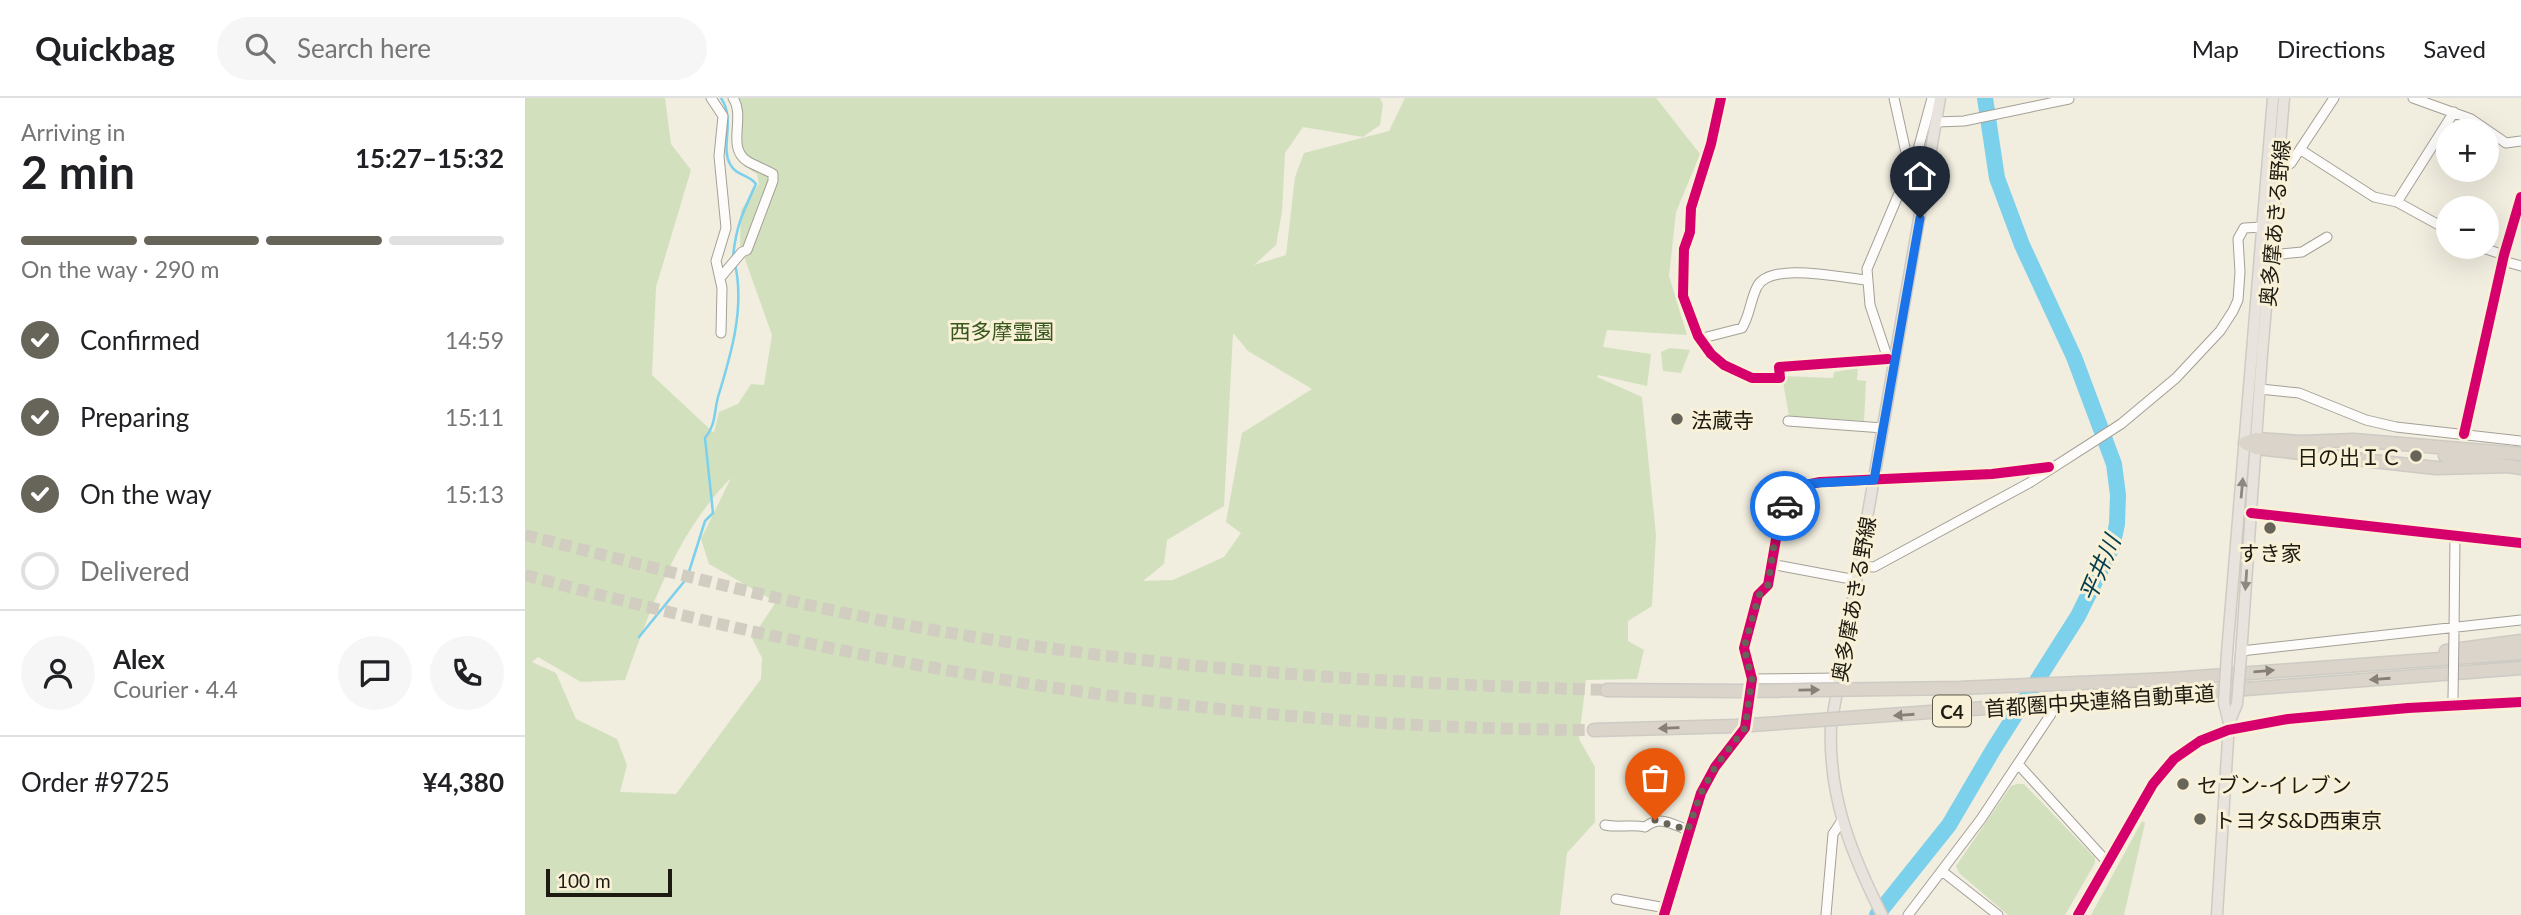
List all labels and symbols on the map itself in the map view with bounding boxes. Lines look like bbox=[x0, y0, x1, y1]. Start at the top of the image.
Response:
street label: 奥多摩あきる野線 bbox=[2254, 138, 2294, 308]
pin bbox=[1890, 146, 1950, 218]
park label: 西多摩霊園 bbox=[950, 318, 1055, 343]
place label: 法蔵寺 bbox=[1691, 407, 1754, 432]
marker: 法蔵寺 bbox=[1669, 411, 1685, 427]
place label: 日の出ＩＣ bbox=[2297, 444, 2402, 469]
marker: 日の出ＩＣ bbox=[2408, 448, 2424, 464]
courier bbox=[1750, 471, 1820, 541]
one-way arrow bbox=[2237, 476, 2248, 498]
street label: 奥多摩あきる野線 bbox=[1826, 514, 1880, 684]
marker: すき家 bbox=[2262, 520, 2278, 536]
water label: 平井川 bbox=[2073, 528, 2127, 605]
place label: すき家 bbox=[2239, 540, 2302, 565]
one-way arrow bbox=[2240, 569, 2251, 591]
one-way arrow bbox=[2253, 665, 2275, 676]
one-way arrow bbox=[2368, 674, 2390, 685]
street label: 首都圏中央連絡自動車道 bbox=[1984, 679, 2216, 721]
one-way arrow bbox=[1798, 685, 1820, 696]
road number: C4 bbox=[1933, 696, 1971, 726]
one-way arrow bbox=[1893, 709, 1915, 720]
one-way arrow bbox=[1657, 722, 1679, 734]
pin bbox=[1625, 748, 1685, 820]
place label: セブン-イレブン bbox=[2197, 772, 2352, 797]
marker: セブン-イレブン bbox=[2175, 776, 2191, 792]
place label: トヨタS&D西東京 bbox=[2214, 807, 2382, 832]
marker: トヨタS&D西東京 bbox=[2192, 811, 2208, 827]
scale bar bbox=[546, 866, 672, 898]

